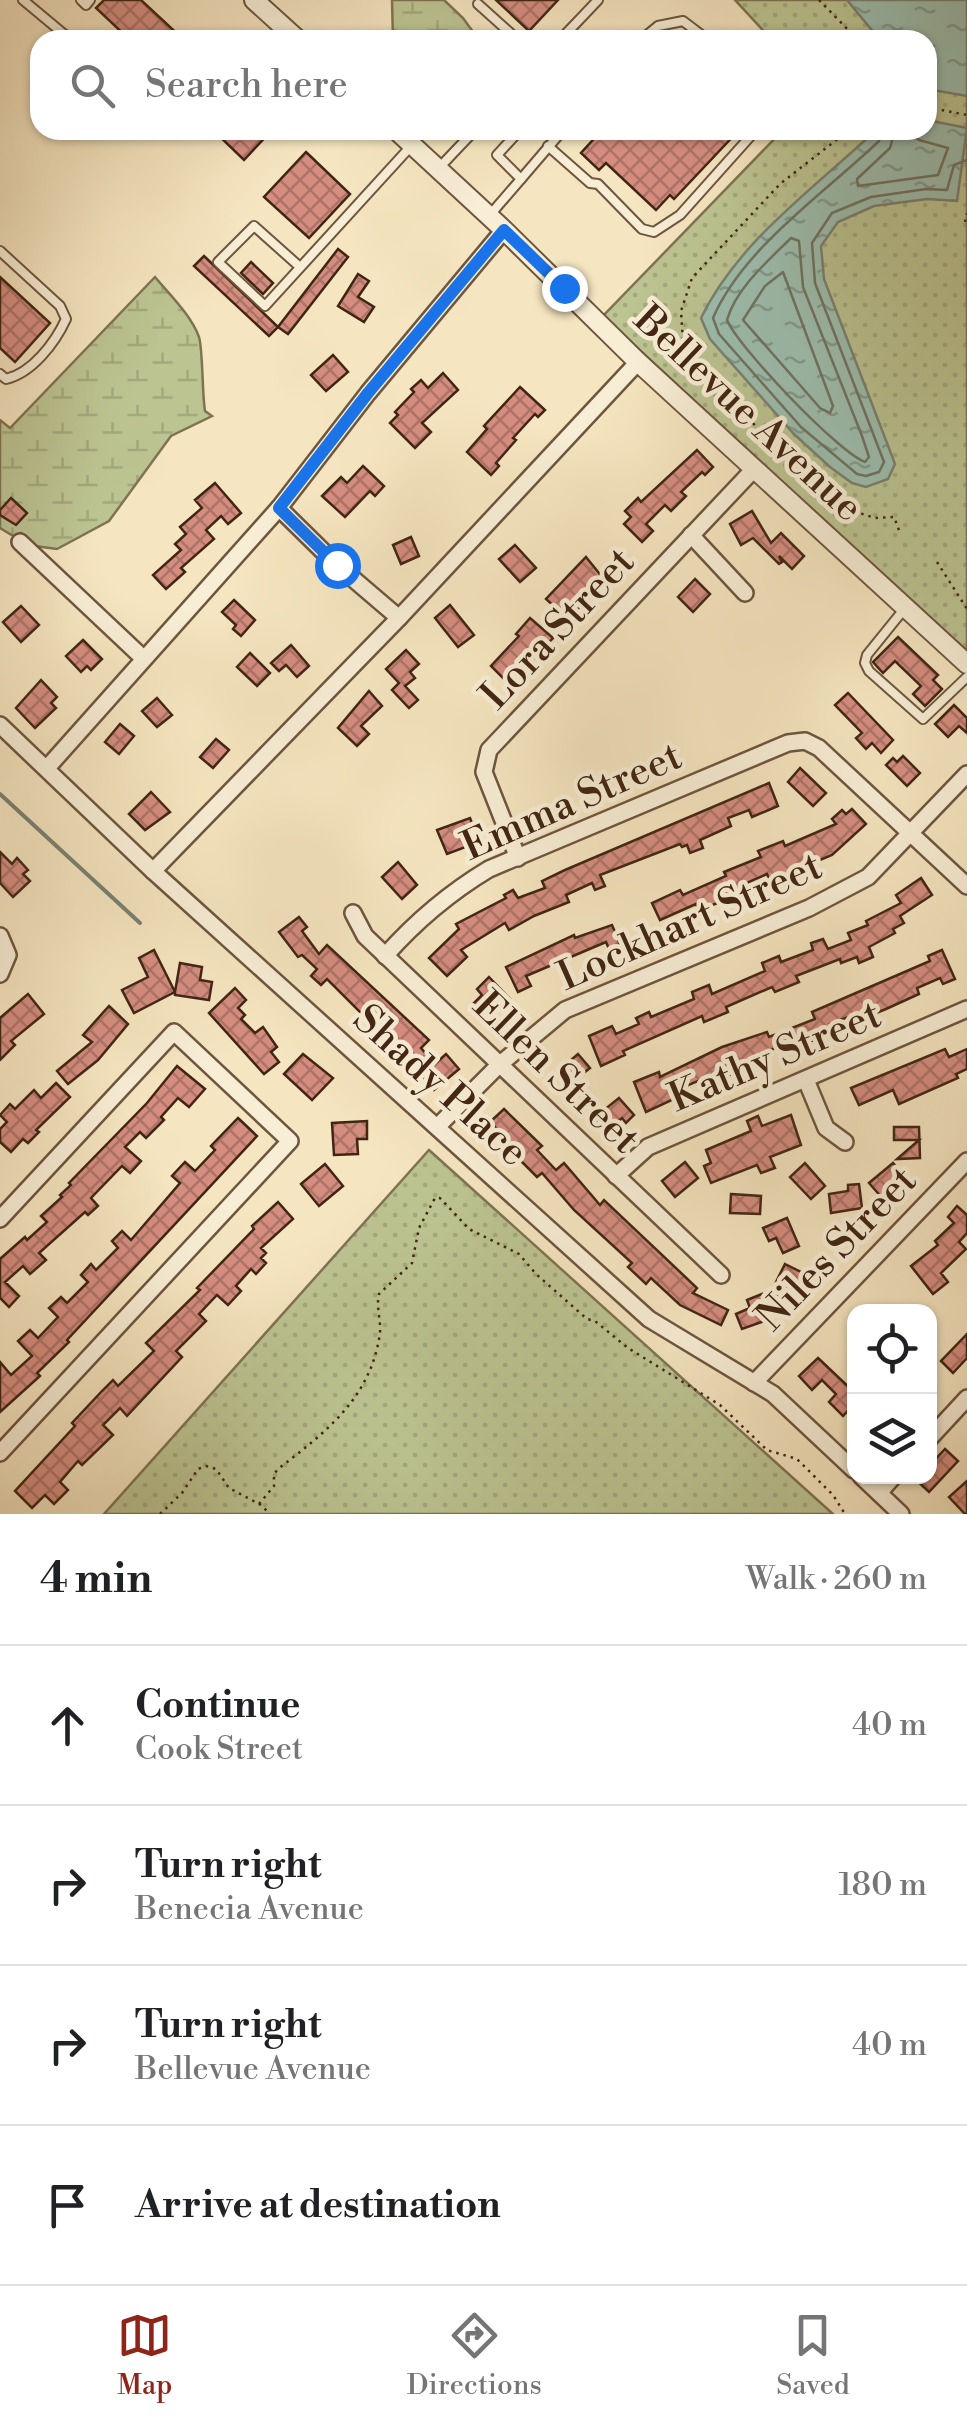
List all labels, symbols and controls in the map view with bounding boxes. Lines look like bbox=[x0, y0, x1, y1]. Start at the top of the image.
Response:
search box bbox=[30, 30, 937, 140]
icon: search bbox=[65, 58, 120, 113]
text: Search here bbox=[145, 62, 348, 109]
route end bbox=[542, 266, 588, 312]
street label: Bellevue Avenue bbox=[622, 294, 873, 533]
street label: Lora Street bbox=[470, 538, 646, 720]
route start bbox=[315, 543, 361, 589]
street label: Emma Street bbox=[455, 731, 689, 873]
street label: Lockhart Street bbox=[550, 841, 830, 1003]
street label: Ellen Street bbox=[462, 981, 650, 1165]
street label: Kathy Street bbox=[661, 990, 889, 1125]
street label: Shady Place bbox=[342, 995, 538, 1178]
street label: Niles Street bbox=[746, 1156, 928, 1342]
map controls bbox=[847, 1304, 937, 1484]
button: locate bbox=[847, 1304, 937, 1394]
button: layers bbox=[847, 1394, 937, 1484]
text: 4 min bbox=[40, 1553, 152, 1606]
text: Walk · 260 m bbox=[746, 1559, 927, 1599]
text: Continue bbox=[135, 1682, 300, 1729]
icon: ahead bbox=[40, 1698, 95, 1753]
text: 40 m bbox=[852, 1705, 927, 1745]
text: Cook Street bbox=[135, 1729, 303, 1769]
text: Turn right bbox=[135, 1842, 321, 1889]
icon: right bbox=[40, 1858, 95, 1913]
text: 180 m bbox=[838, 1865, 927, 1905]
text: Benecia Avenue bbox=[135, 1889, 364, 1929]
text: Turn right bbox=[135, 2002, 321, 2049]
icon: right bbox=[40, 2018, 95, 2073]
text: 40 m bbox=[852, 2025, 927, 2065]
text: Bellevue Avenue bbox=[135, 2049, 371, 2089]
icon: arrive bbox=[40, 2178, 95, 2233]
text: Arrive at destination bbox=[135, 2182, 501, 2229]
tab: Map bbox=[117, 2308, 172, 2403]
tab: Directions bbox=[407, 2308, 542, 2403]
tab: Saved bbox=[776, 2308, 850, 2403]

